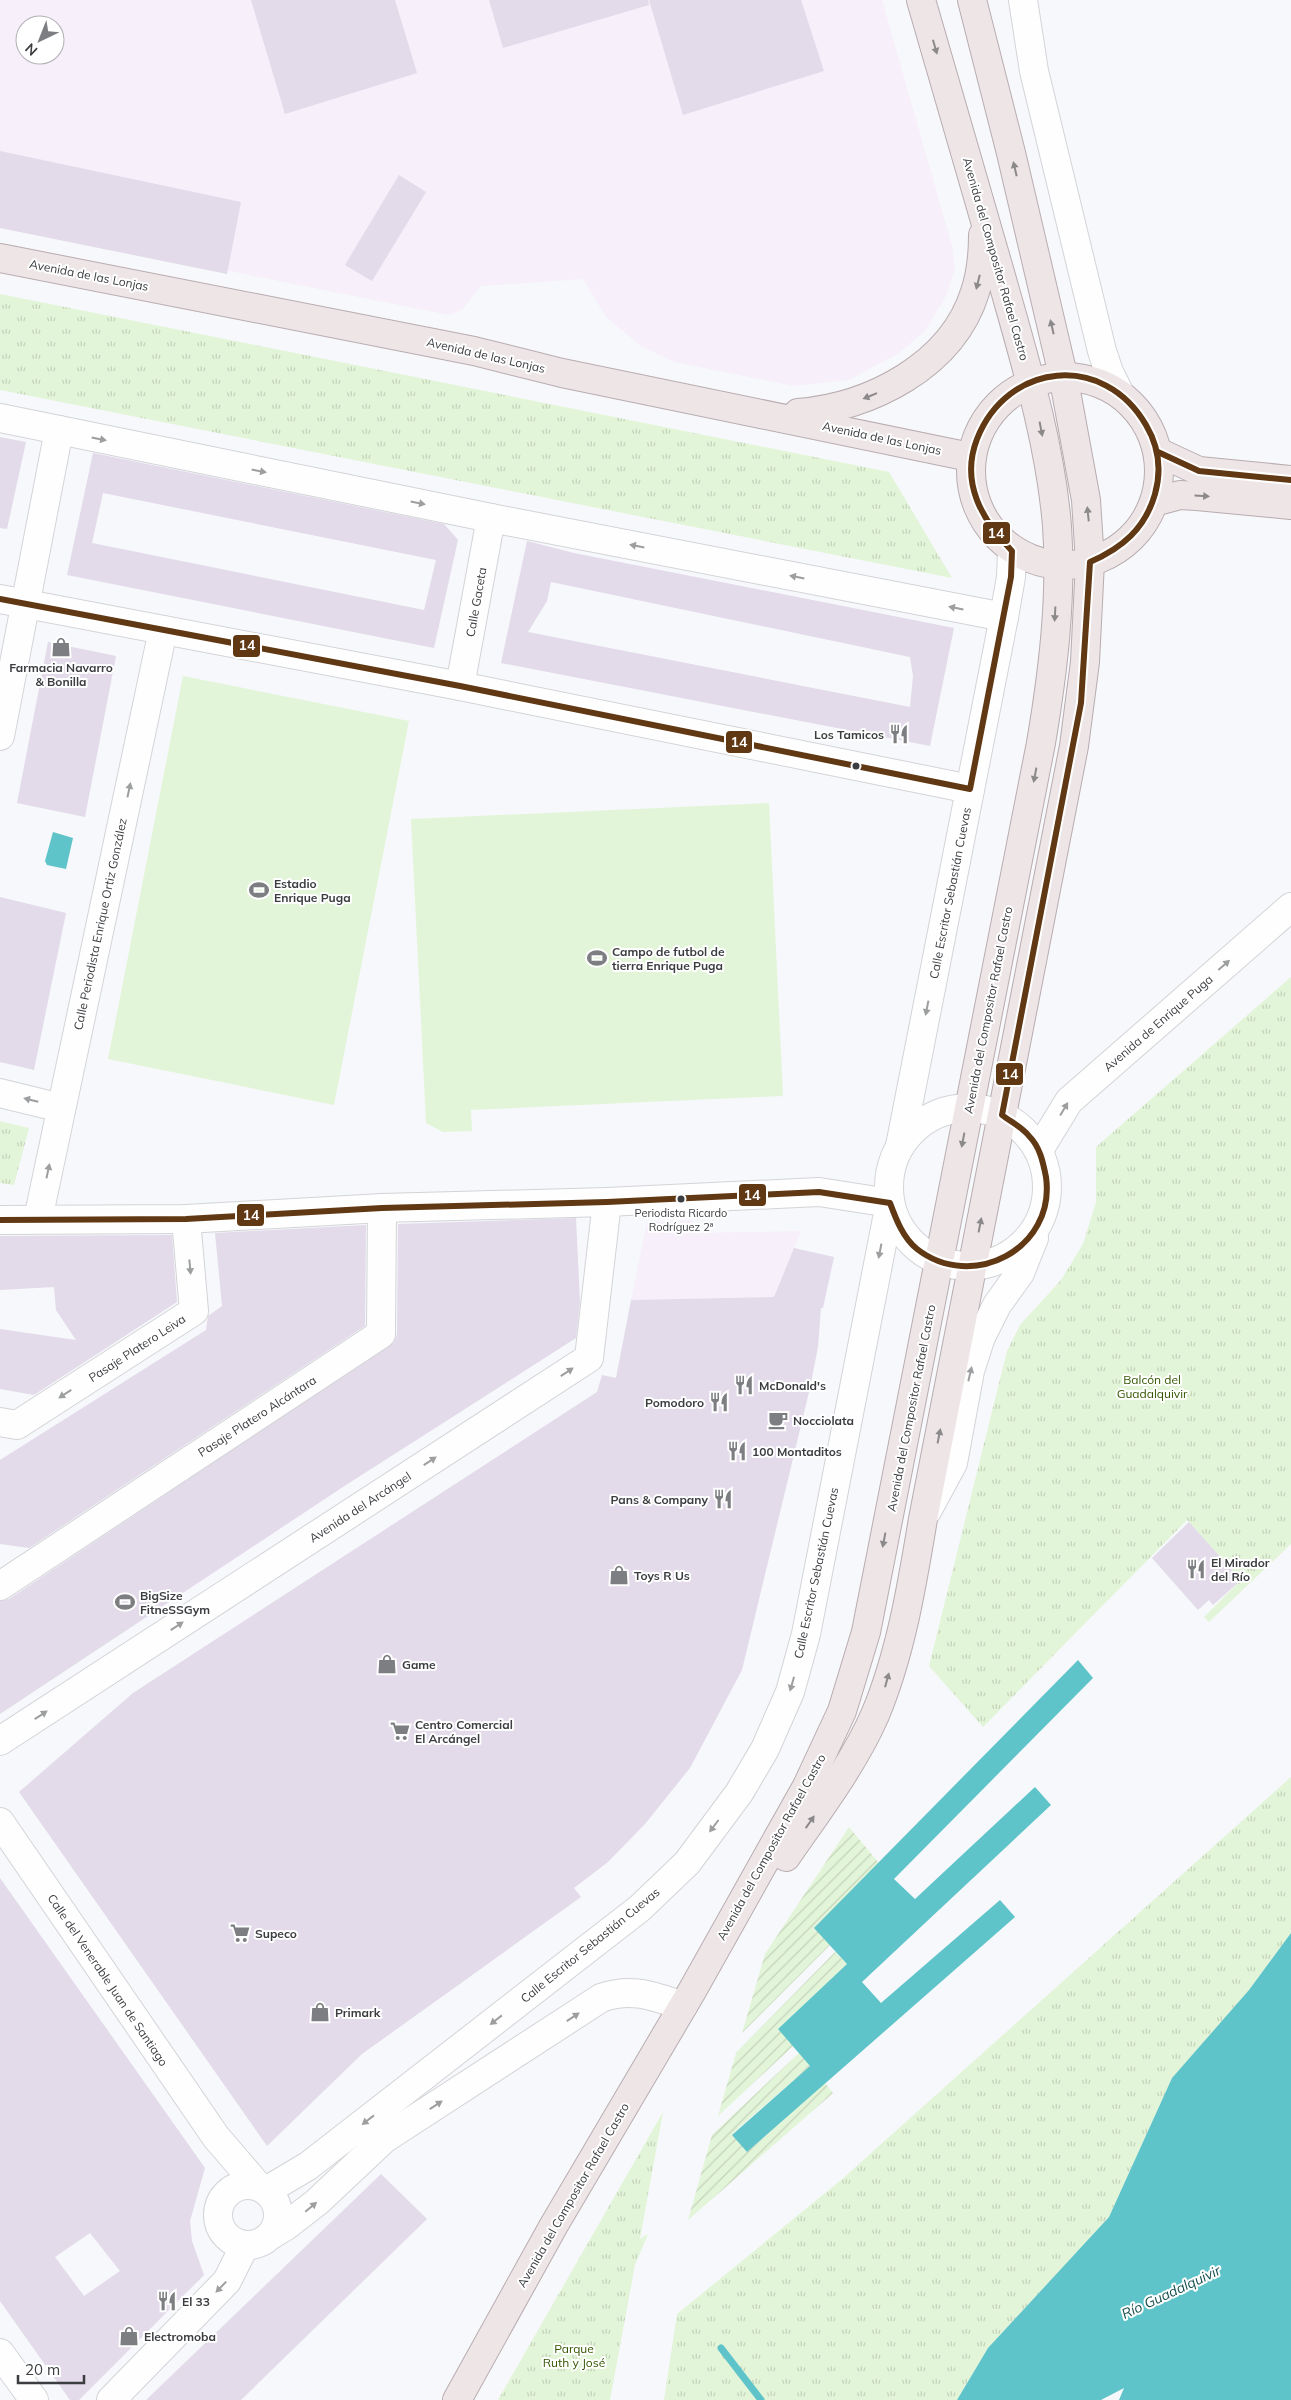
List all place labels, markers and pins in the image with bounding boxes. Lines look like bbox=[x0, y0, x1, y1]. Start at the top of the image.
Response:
shop icon: Farmacia Navarro & Bonilla bbox=[50, 636, 72, 658]
place label: Farmacia Navarro & Bonilla bbox=[9, 660, 113, 689]
restaurant icon: Los Tamicos bbox=[888, 723, 910, 745]
place label: Los Tamicos bbox=[814, 727, 884, 742]
unlabelled marker bbox=[851, 761, 861, 771]
place label: Estadio Enrique Puga bbox=[274, 876, 351, 905]
sports icon: Estadio Enrique Puga bbox=[248, 879, 270, 901]
place label: Campo de futbol de tierra Enrique Puga bbox=[612, 944, 725, 973]
sports icon: Campo de futbol de tierra Enrique Puga bbox=[586, 947, 608, 969]
marker: Periodista Ricardo Rodríguez 2ª bbox=[676, 1194, 686, 1204]
place label: Periodista Ricardo Rodríguez 2ª bbox=[635, 1206, 727, 1234]
restaurant icon: McDonald's bbox=[733, 1374, 755, 1396]
place label: McDonald's bbox=[759, 1378, 826, 1393]
restaurant icon: Pomodoro bbox=[708, 1391, 730, 1413]
place label: Pomodoro bbox=[645, 1395, 704, 1410]
cafe icon: Nocciolata bbox=[767, 1409, 789, 1431]
place label: Nocciolata bbox=[793, 1413, 854, 1428]
restaurant icon: 100 Montaditos bbox=[726, 1440, 748, 1462]
place label: 100 Montaditos bbox=[752, 1444, 842, 1459]
restaurant icon: Pans & Company bbox=[712, 1488, 734, 1510]
place label: Pans & Company bbox=[610, 1492, 708, 1507]
place label: El Mirador del Río bbox=[1211, 1555, 1270, 1584]
restaurant icon: El Mirador del Río bbox=[1185, 1558, 1207, 1580]
shop icon: Toys R Us bbox=[608, 1564, 630, 1586]
place label: Toys R Us bbox=[634, 1568, 690, 1583]
place label: BigSize FitneSSGym bbox=[140, 1588, 210, 1617]
sports icon: BigSize FitneSSGym bbox=[114, 1591, 136, 1613]
shop icon: Game bbox=[376, 1653, 398, 1675]
place label: Game bbox=[402, 1657, 436, 1672]
place label: Centro Comercial El Arcángel bbox=[415, 1717, 513, 1746]
supermarket icon: Centro Comercial El Arcángel bbox=[389, 1720, 411, 1742]
supermarket icon: Supeco bbox=[229, 1922, 251, 1944]
place label: Supeco bbox=[255, 1926, 297, 1941]
shop icon: Primark bbox=[309, 2001, 331, 2023]
place label: Primark bbox=[335, 2005, 381, 2020]
restaurant icon: El 33 bbox=[156, 2290, 178, 2312]
place label: El 33 bbox=[182, 2294, 210, 2309]
shop icon: Electromoba bbox=[118, 2325, 140, 2347]
place label: Electromoba bbox=[144, 2329, 216, 2344]

